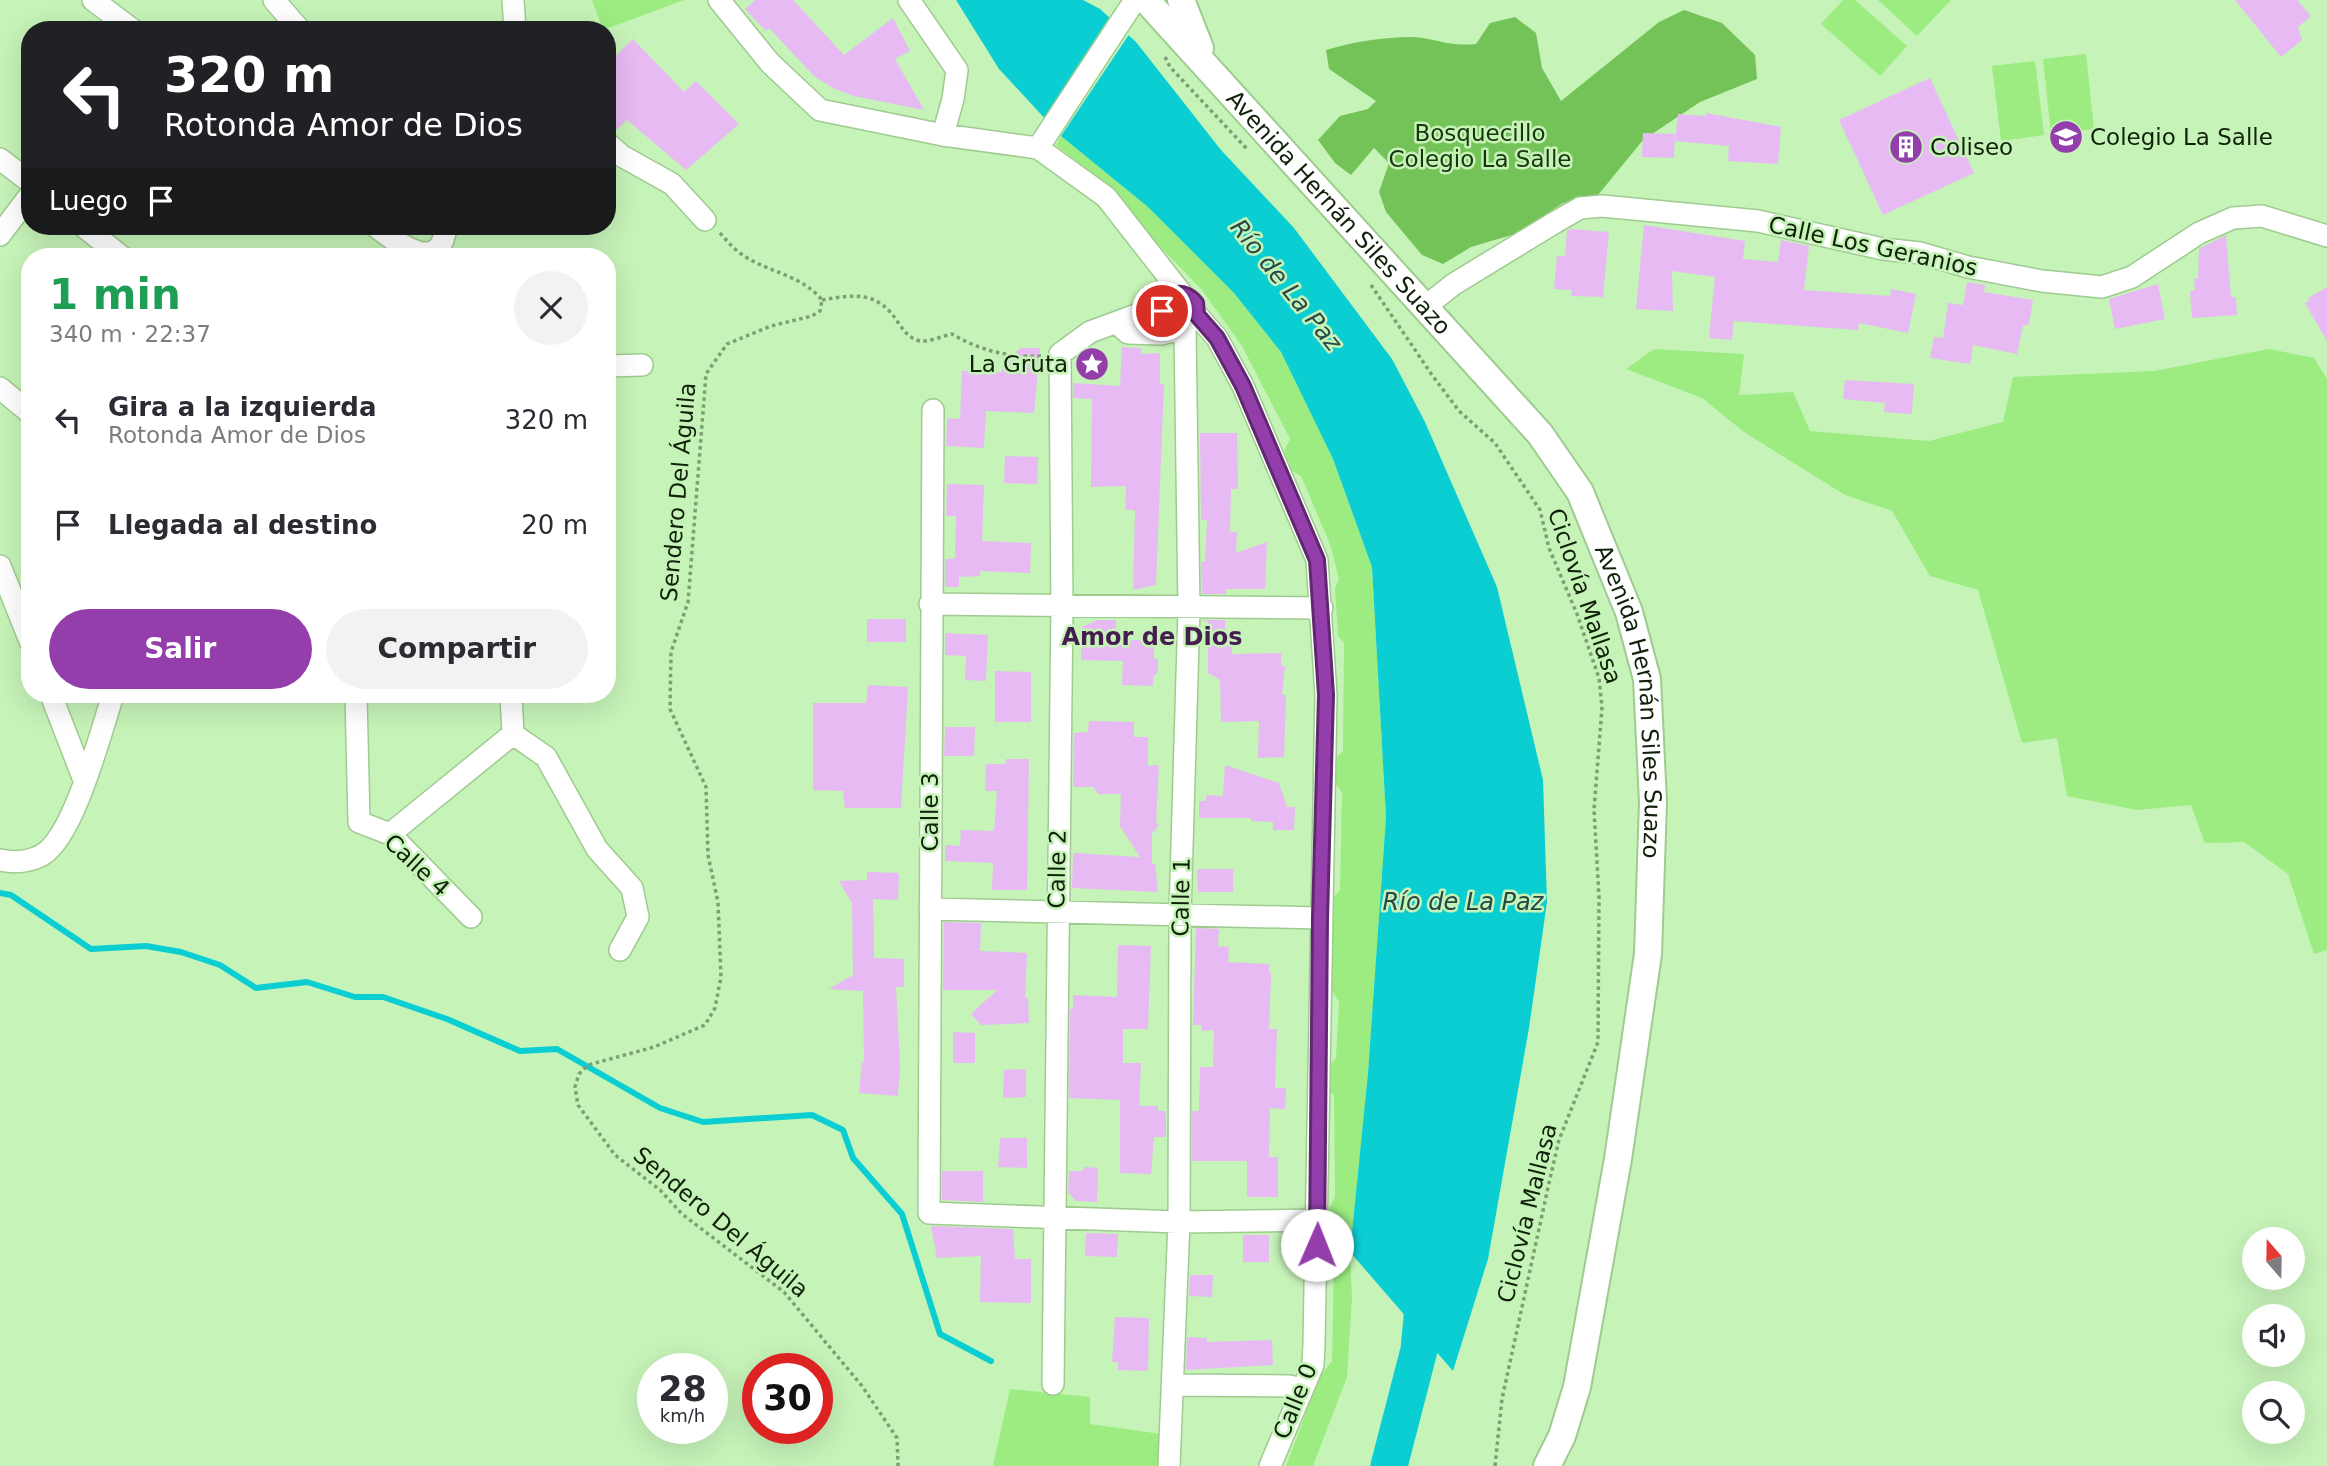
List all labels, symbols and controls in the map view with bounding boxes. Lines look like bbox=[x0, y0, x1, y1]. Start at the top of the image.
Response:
text: 320 m bbox=[164, 47, 334, 104]
icon: left bbox=[49, 49, 140, 140]
street label: Avenida Hernán Siles Suazo bbox=[1222, 85, 1456, 340]
text: Rotonda Amor de Dios bbox=[164, 106, 523, 144]
school or university icon: Colegio La Salle bbox=[2047, 118, 2085, 156]
park label: Bosquecillo Colegio La Salle bbox=[1389, 120, 1571, 172]
place label: Colegio La Salle bbox=[2090, 124, 2273, 150]
building icon: Coliseo bbox=[1887, 128, 1925, 166]
place label: Coliseo bbox=[1930, 134, 2013, 160]
icon: arrive bbox=[142, 182, 180, 220]
text: Luego bbox=[49, 186, 128, 216]
street label: Calle Los Geranios bbox=[1766, 211, 1980, 281]
water label: Río de La Paz bbox=[1225, 214, 1348, 357]
text: 1 min bbox=[49, 270, 181, 319]
button: close bbox=[514, 271, 588, 345]
pin bbox=[1132, 281, 1192, 341]
icon: arrive bbox=[1143, 292, 1181, 330]
text: 340 m · 22:37 bbox=[49, 321, 211, 347]
place icon: La Gruta bbox=[1073, 345, 1111, 383]
place label: La Gruta bbox=[969, 351, 1068, 377]
street label: Sendero Del Águila bbox=[654, 381, 701, 603]
text: Gira a la izquierda bbox=[108, 392, 376, 422]
icon: left bbox=[49, 401, 87, 439]
text: 320 m bbox=[505, 405, 588, 435]
text: Rotonda Amor de Dios bbox=[108, 422, 366, 448]
street label: Ciclovía Mallasa bbox=[1543, 505, 1627, 687]
icon: arrive bbox=[49, 506, 87, 544]
text: Llegada al destino bbox=[108, 510, 377, 540]
text: 20 m bbox=[521, 510, 588, 540]
street label: Avenida Hernán Siles Suazo bbox=[1590, 541, 1666, 859]
button: Salir bbox=[49, 609, 312, 689]
button: Compartir bbox=[326, 609, 588, 689]
district label: Amor de Dios bbox=[1062, 623, 1243, 651]
street label: Calle 3 bbox=[917, 772, 943, 852]
street label: Calle 4 bbox=[379, 829, 455, 901]
street label: Calle 2 bbox=[1043, 829, 1071, 909]
street label: Calle 1 bbox=[1167, 857, 1195, 937]
water label: Río de La Paz bbox=[1383, 888, 1545, 916]
street label: Ciclovía Mallasa bbox=[1492, 1121, 1562, 1305]
street label: Sendero Del Águila bbox=[628, 1141, 814, 1303]
position arrow bbox=[1280, 1208, 1354, 1282]
north arrow bbox=[2242, 1227, 2305, 1290]
map controls bbox=[2242, 1227, 2305, 1444]
button: sound bbox=[2242, 1304, 2305, 1367]
speed limit sign: 30 bbox=[742, 1353, 833, 1444]
street label: Calle 0 bbox=[1268, 1359, 1322, 1443]
text: 28 bbox=[658, 1369, 707, 1409]
button: search bbox=[2242, 1381, 2305, 1444]
text: km/h bbox=[660, 1405, 705, 1426]

